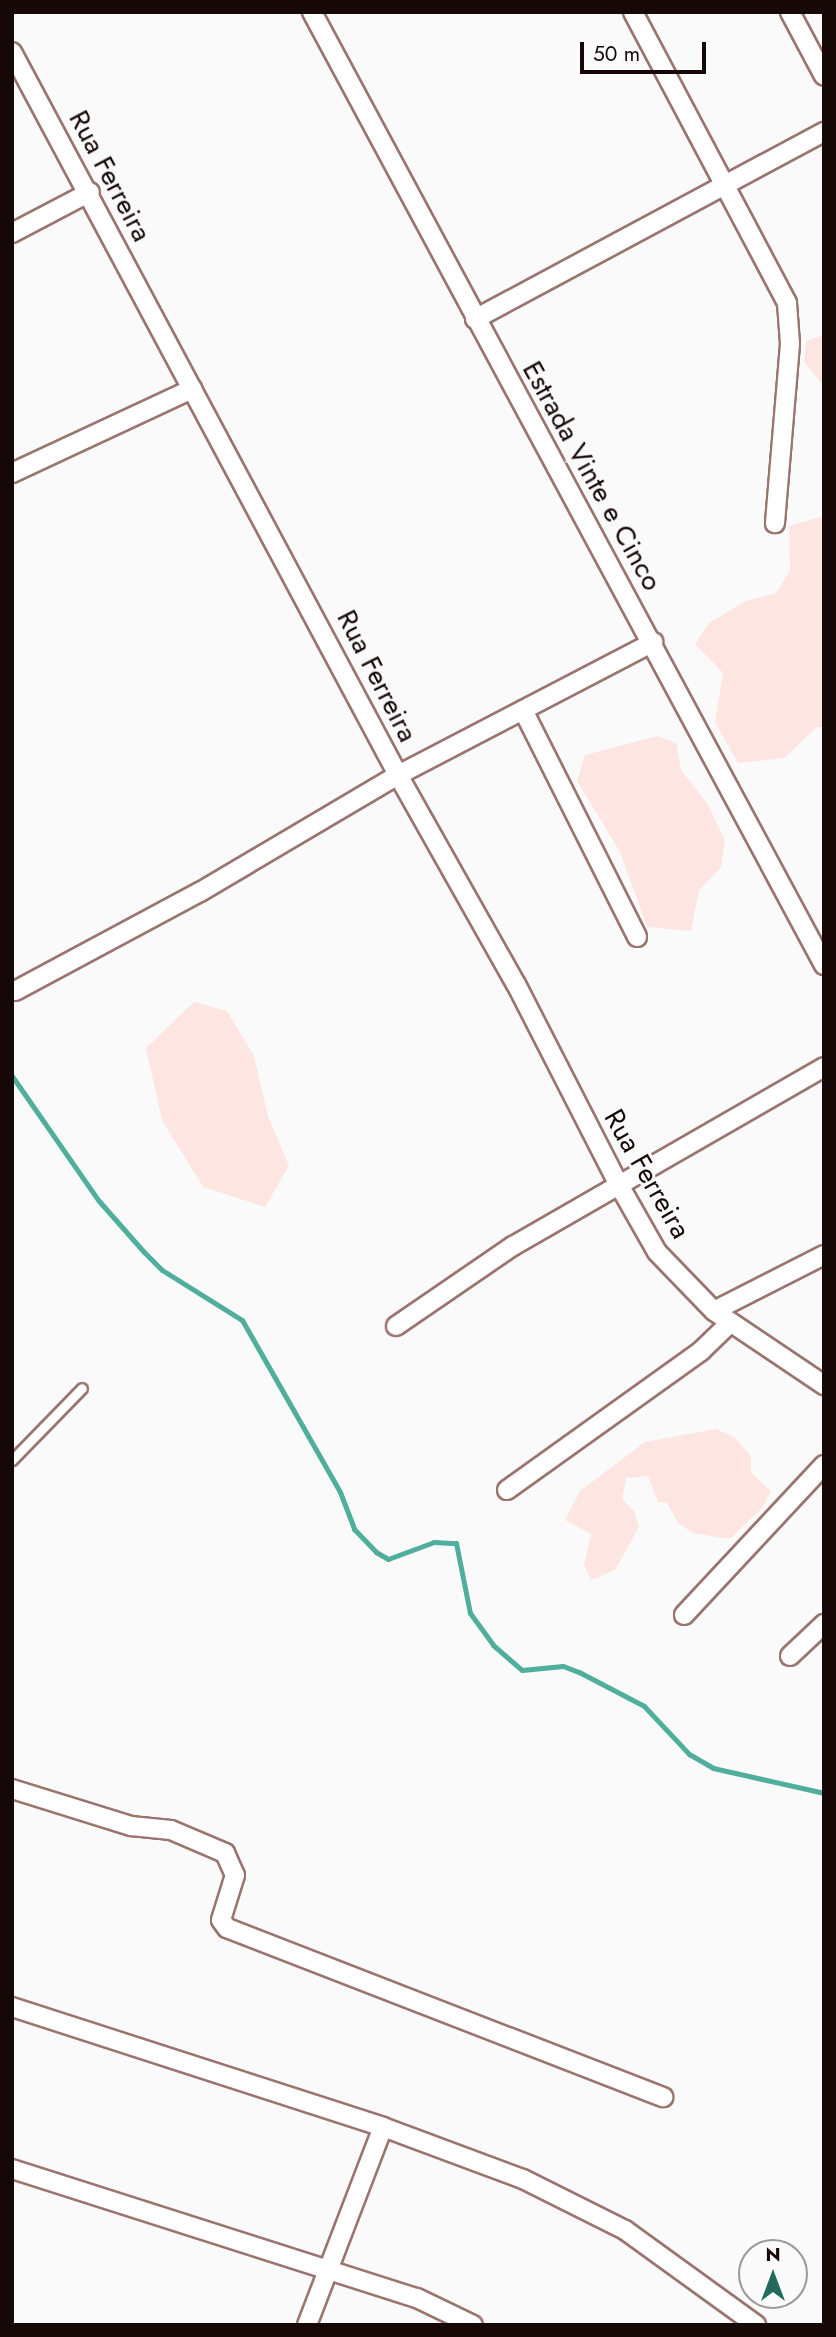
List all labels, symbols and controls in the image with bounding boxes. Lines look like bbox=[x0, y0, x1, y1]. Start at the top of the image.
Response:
scale bar bbox=[584, 28, 710, 72]
text: 50 m bbox=[593, 39, 640, 69]
street label: Rua Ferreira bbox=[62, 105, 158, 247]
street label: Estrada Vinte e Cinco bbox=[515, 355, 669, 597]
street label: Rua Ferreira bbox=[329, 604, 425, 748]
street label: Rua Ferreira bbox=[597, 1104, 697, 1244]
north arrow bbox=[738, 2239, 808, 2309]
text: N bbox=[765, 2241, 781, 2268]

